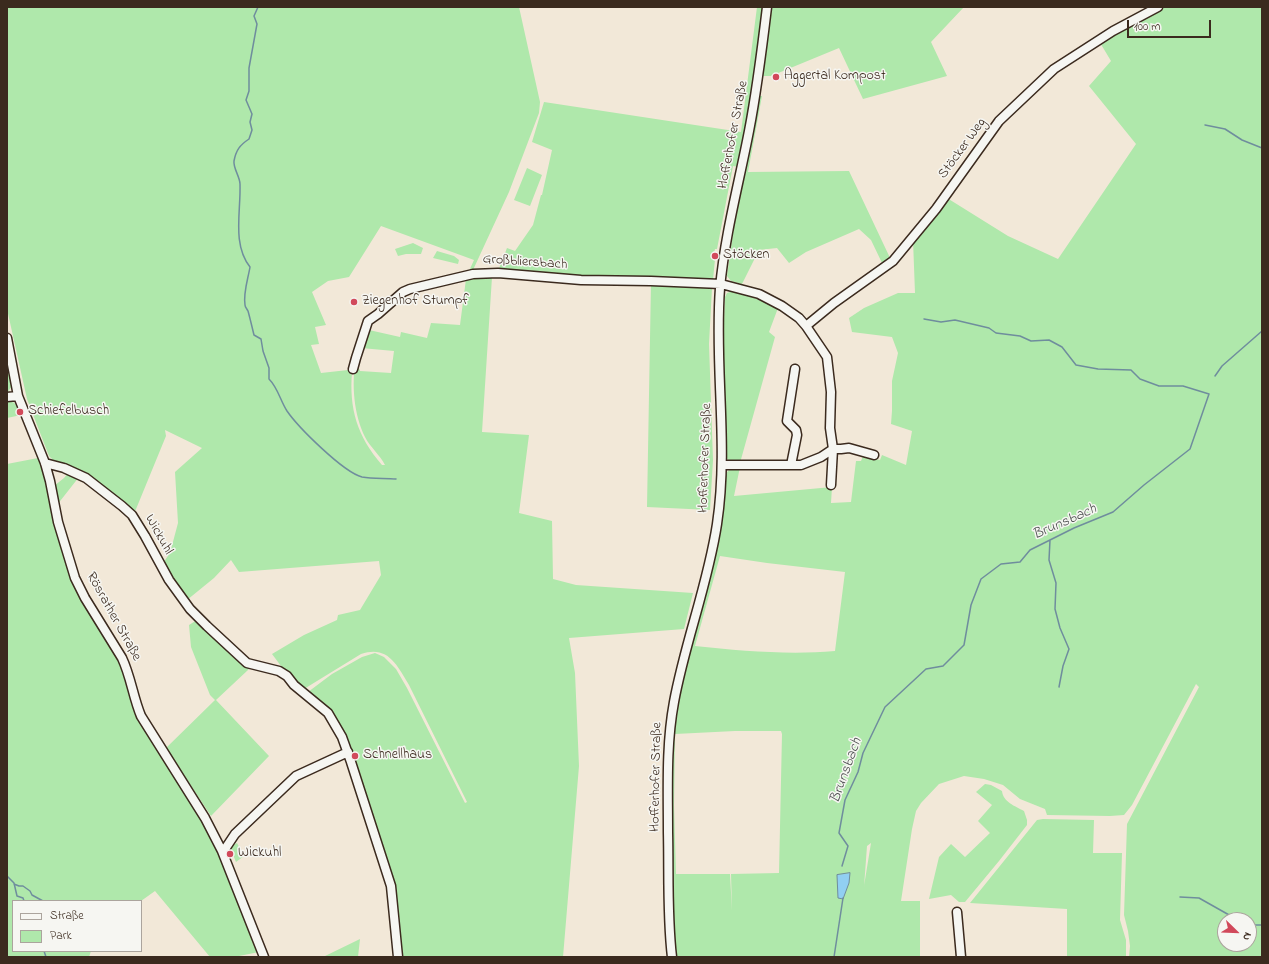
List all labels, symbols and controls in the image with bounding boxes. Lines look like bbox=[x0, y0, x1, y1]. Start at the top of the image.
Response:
scale bar bbox=[1129, 12, 1213, 38]
text: 100 m bbox=[1134, 18, 1161, 36]
place label: Aggertal Kompost bbox=[784, 69, 886, 85]
marker: Aggertal Kompost bbox=[771, 72, 781, 82]
street label: Hofferhofer Straße bbox=[715, 80, 753, 190]
street label: Stöcker Weg bbox=[935, 115, 991, 183]
place label: Stöcken bbox=[723, 248, 769, 264]
marker: Stöcken bbox=[710, 251, 720, 261]
street label: Großbliersbach bbox=[482, 252, 568, 274]
place label: Ziegenhof Stumpf bbox=[362, 294, 469, 310]
marker: Ziegenhof Stumpf bbox=[349, 297, 359, 307]
street label: Hofferhofer Straße bbox=[696, 403, 716, 513]
place label: Schiefelbusch bbox=[28, 404, 109, 420]
marker: Schiefelbusch bbox=[15, 407, 25, 417]
water label: Brunsbach bbox=[1030, 501, 1100, 545]
street label: Wickuhl bbox=[140, 512, 176, 558]
street label: Rösrather Straße bbox=[82, 570, 144, 664]
street label: Hofferhofer Straße bbox=[648, 722, 666, 832]
water label: Brunsbach bbox=[827, 736, 867, 806]
place label: Schnellhaus bbox=[363, 748, 432, 764]
marker: Schnellhaus bbox=[350, 751, 360, 761]
place label: Wickuhl bbox=[238, 846, 281, 862]
marker: Wickuhl bbox=[225, 849, 235, 859]
legend bbox=[12, 900, 142, 952]
text: Straße bbox=[50, 907, 84, 925]
north arrow bbox=[1217, 912, 1257, 952]
text: Park bbox=[50, 927, 72, 945]
text: N bbox=[1238, 930, 1256, 943]

